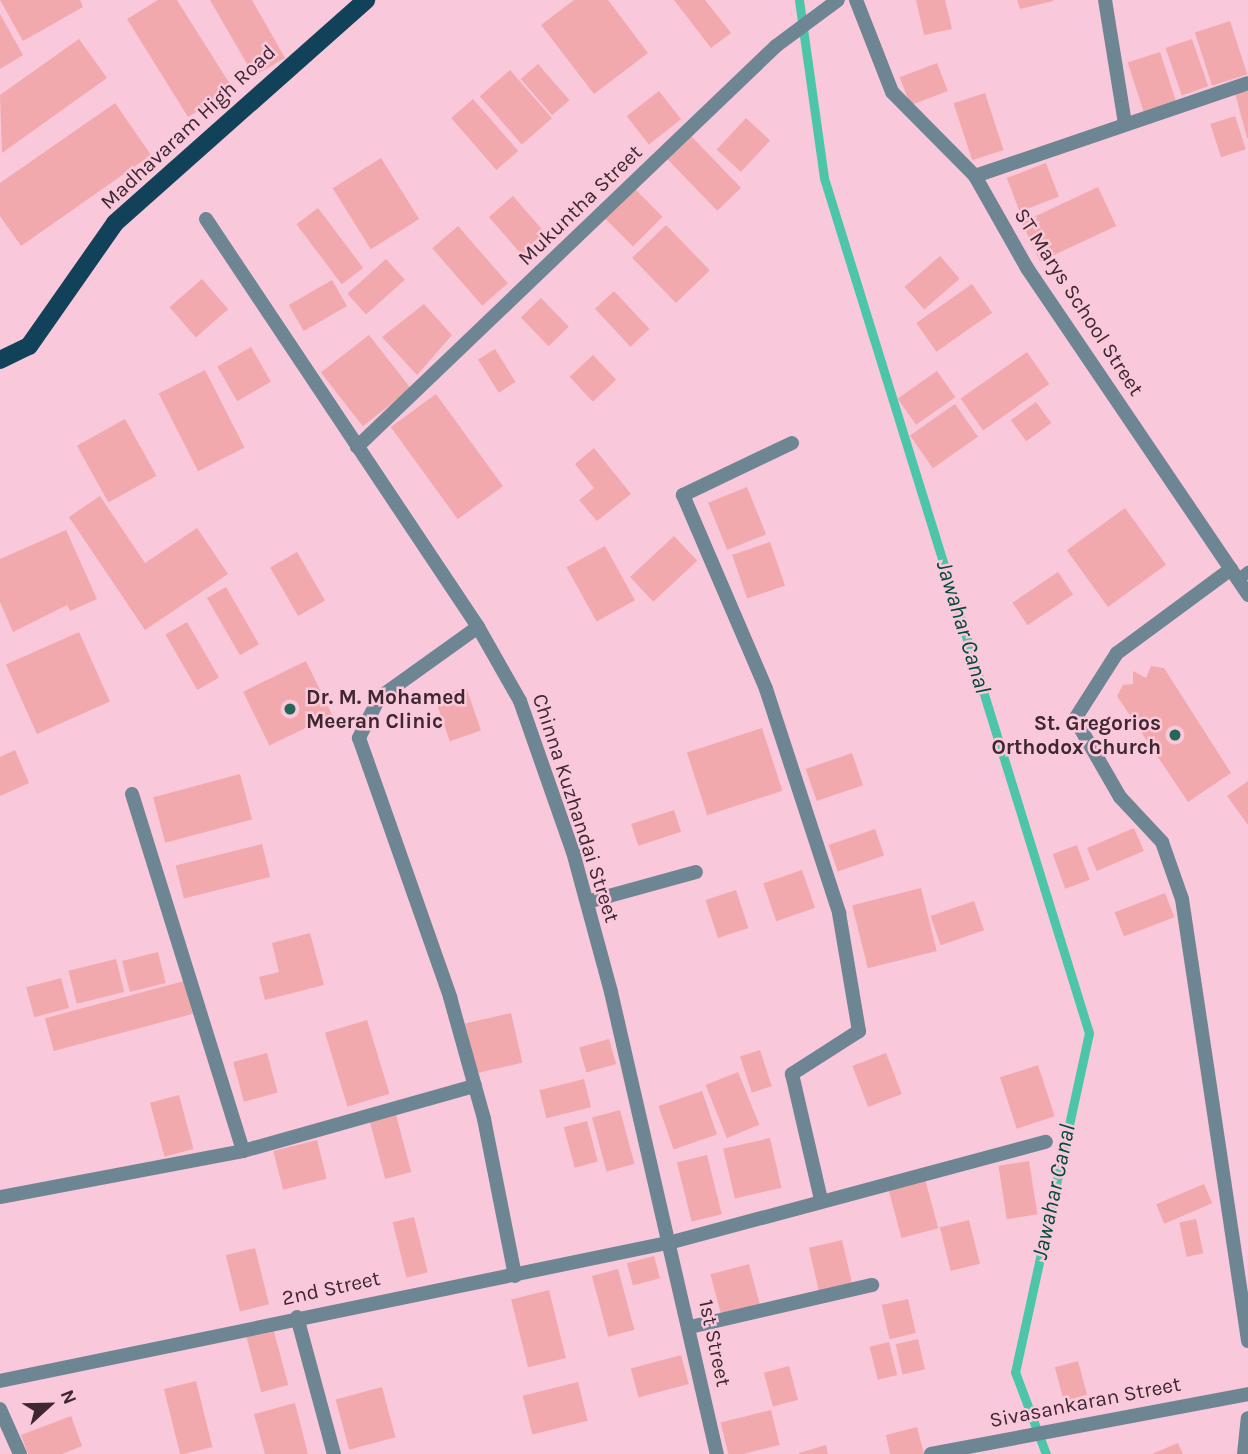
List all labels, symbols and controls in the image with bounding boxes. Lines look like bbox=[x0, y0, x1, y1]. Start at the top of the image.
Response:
street label: Madhavaram High Road bbox=[95, 39, 281, 215]
street label: Mukuntha Street bbox=[513, 139, 647, 271]
street label: ST Marys School Street bbox=[1009, 203, 1149, 401]
water label: Jawahar Canal bbox=[930, 557, 996, 697]
place label: Dr. M. Mohamed Meeran Clinic bbox=[306, 684, 466, 734]
street label: Chinna Kuzhandai Street bbox=[527, 690, 625, 926]
marker: Dr. M. Mohamed Meeran Clinic bbox=[280, 699, 300, 719]
place label: St. Gregorios Orthodox Church bbox=[991, 710, 1161, 760]
marker: St. Gregorios Orthodox Church bbox=[1167, 727, 1183, 743]
water label: Jawahar Canal bbox=[1026, 1122, 1082, 1262]
street label: 2nd Street bbox=[280, 1265, 382, 1311]
street label: 1st Street bbox=[693, 1297, 737, 1389]
north arrow bbox=[14, 1370, 84, 1440]
street label: Sivasankaran Street bbox=[987, 1371, 1183, 1433]
text: N bbox=[56, 1387, 81, 1408]

